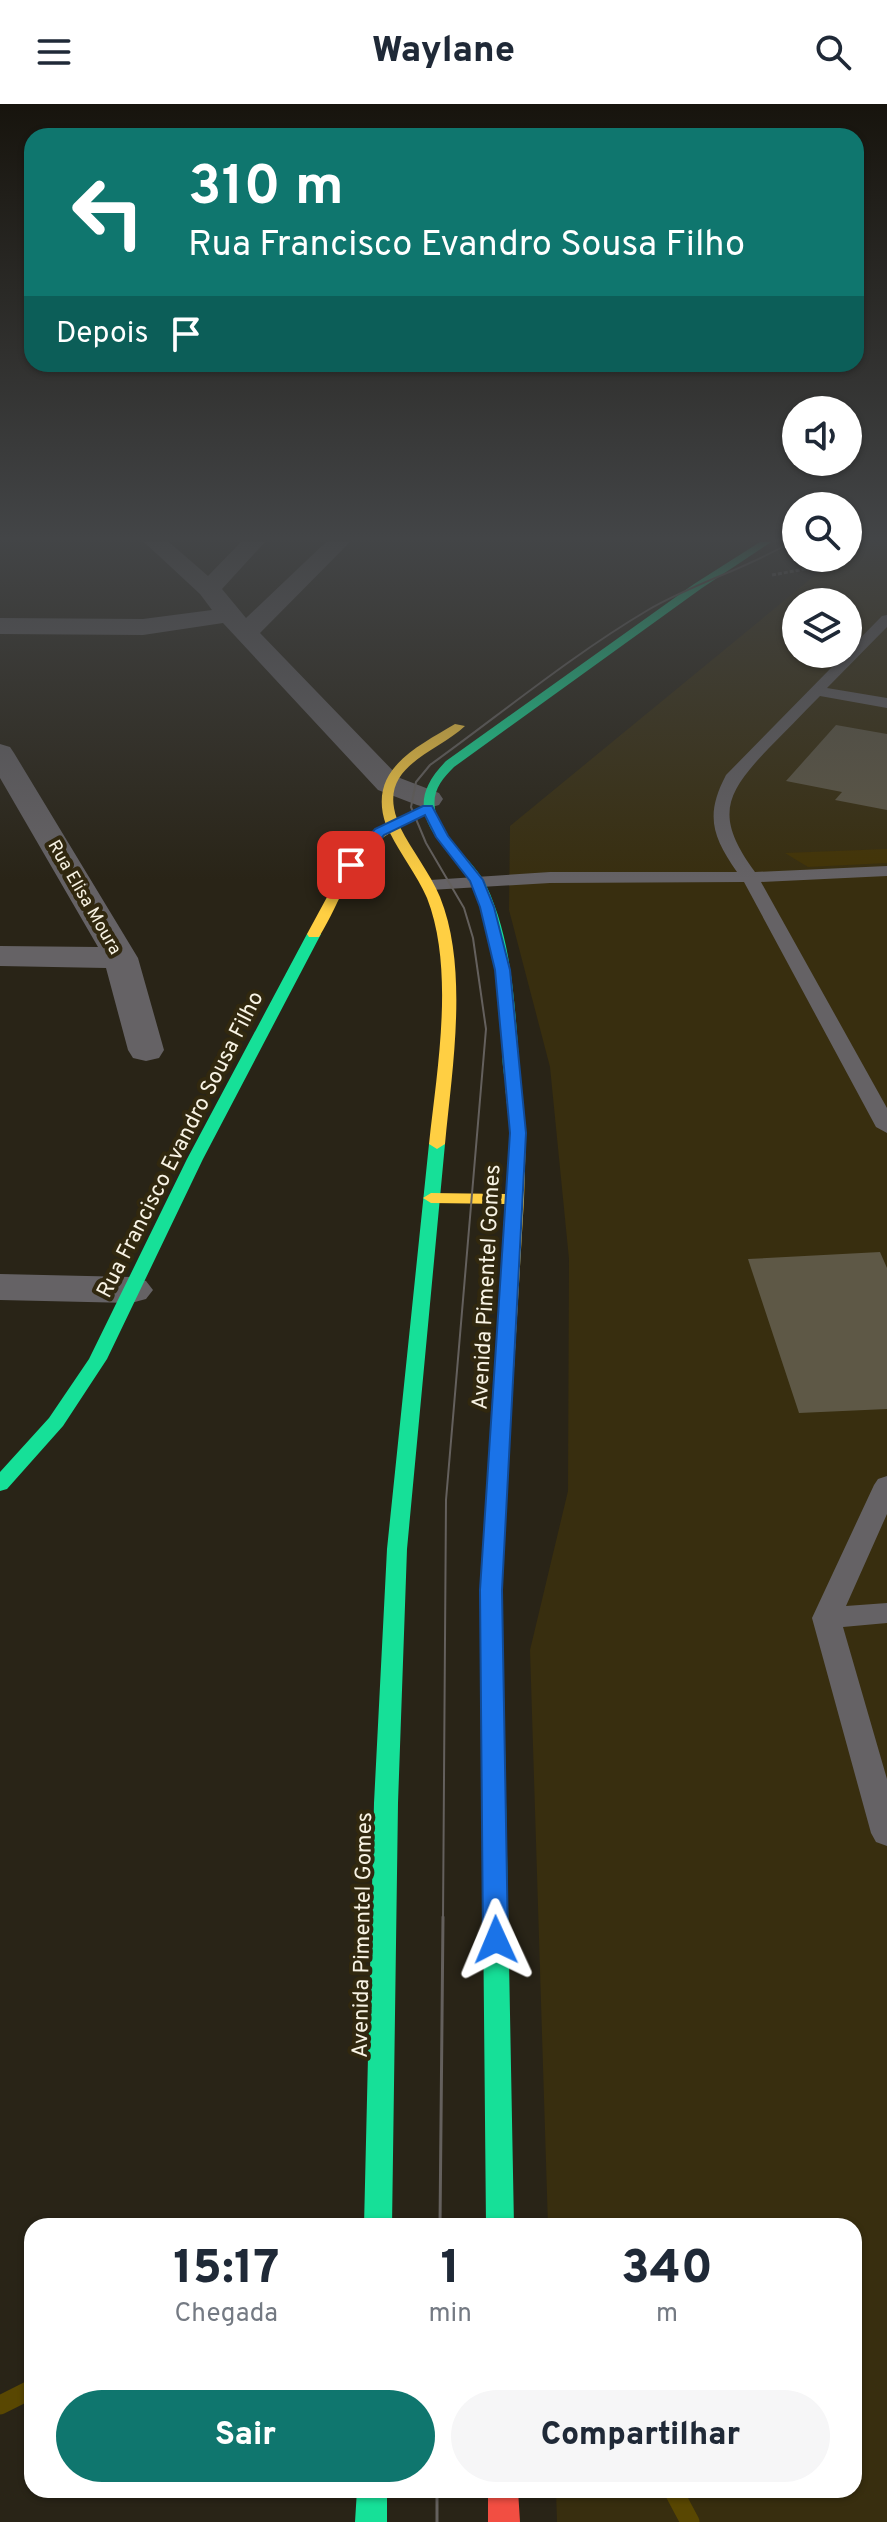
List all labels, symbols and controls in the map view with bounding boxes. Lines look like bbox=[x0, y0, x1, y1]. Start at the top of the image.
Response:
text: Waylane bbox=[372, 29, 515, 75]
icon: menu bbox=[32, 30, 76, 74]
icon: search bbox=[811, 30, 855, 74]
text: 310 m bbox=[188, 154, 344, 224]
icon: left bbox=[56, 160, 160, 264]
text: Rua Francisco Evandro Sousa Filho bbox=[188, 223, 745, 269]
icon: arrive bbox=[164, 312, 208, 356]
text: Depois bbox=[56, 316, 148, 353]
map controls bbox=[782, 396, 862, 668]
button: sound bbox=[782, 396, 862, 476]
button: search bbox=[782, 492, 862, 572]
button: layers bbox=[782, 588, 862, 668]
pin bbox=[317, 831, 385, 899]
street label: Rua Elisa Moura bbox=[42, 836, 126, 959]
icon: arrive bbox=[329, 843, 373, 887]
street label: Rua Francisco Evandro Sousa Filho bbox=[92, 987, 271, 1303]
street label: Avenida Pimentel Gomes bbox=[468, 1164, 507, 1411]
street label: Avenida Pimentel Gomes bbox=[348, 1812, 379, 2058]
position arrow bbox=[454, 1898, 538, 1982]
text: 15:17 bbox=[173, 2240, 279, 2300]
text: 1 bbox=[440, 2240, 460, 2300]
text: 340 bbox=[621, 2240, 713, 2300]
text: Chegada bbox=[175, 2298, 278, 2331]
text: min bbox=[429, 2298, 472, 2331]
text: m bbox=[656, 2298, 678, 2331]
button: Sair bbox=[56, 2390, 435, 2482]
button: Compartilhar bbox=[451, 2390, 830, 2482]

